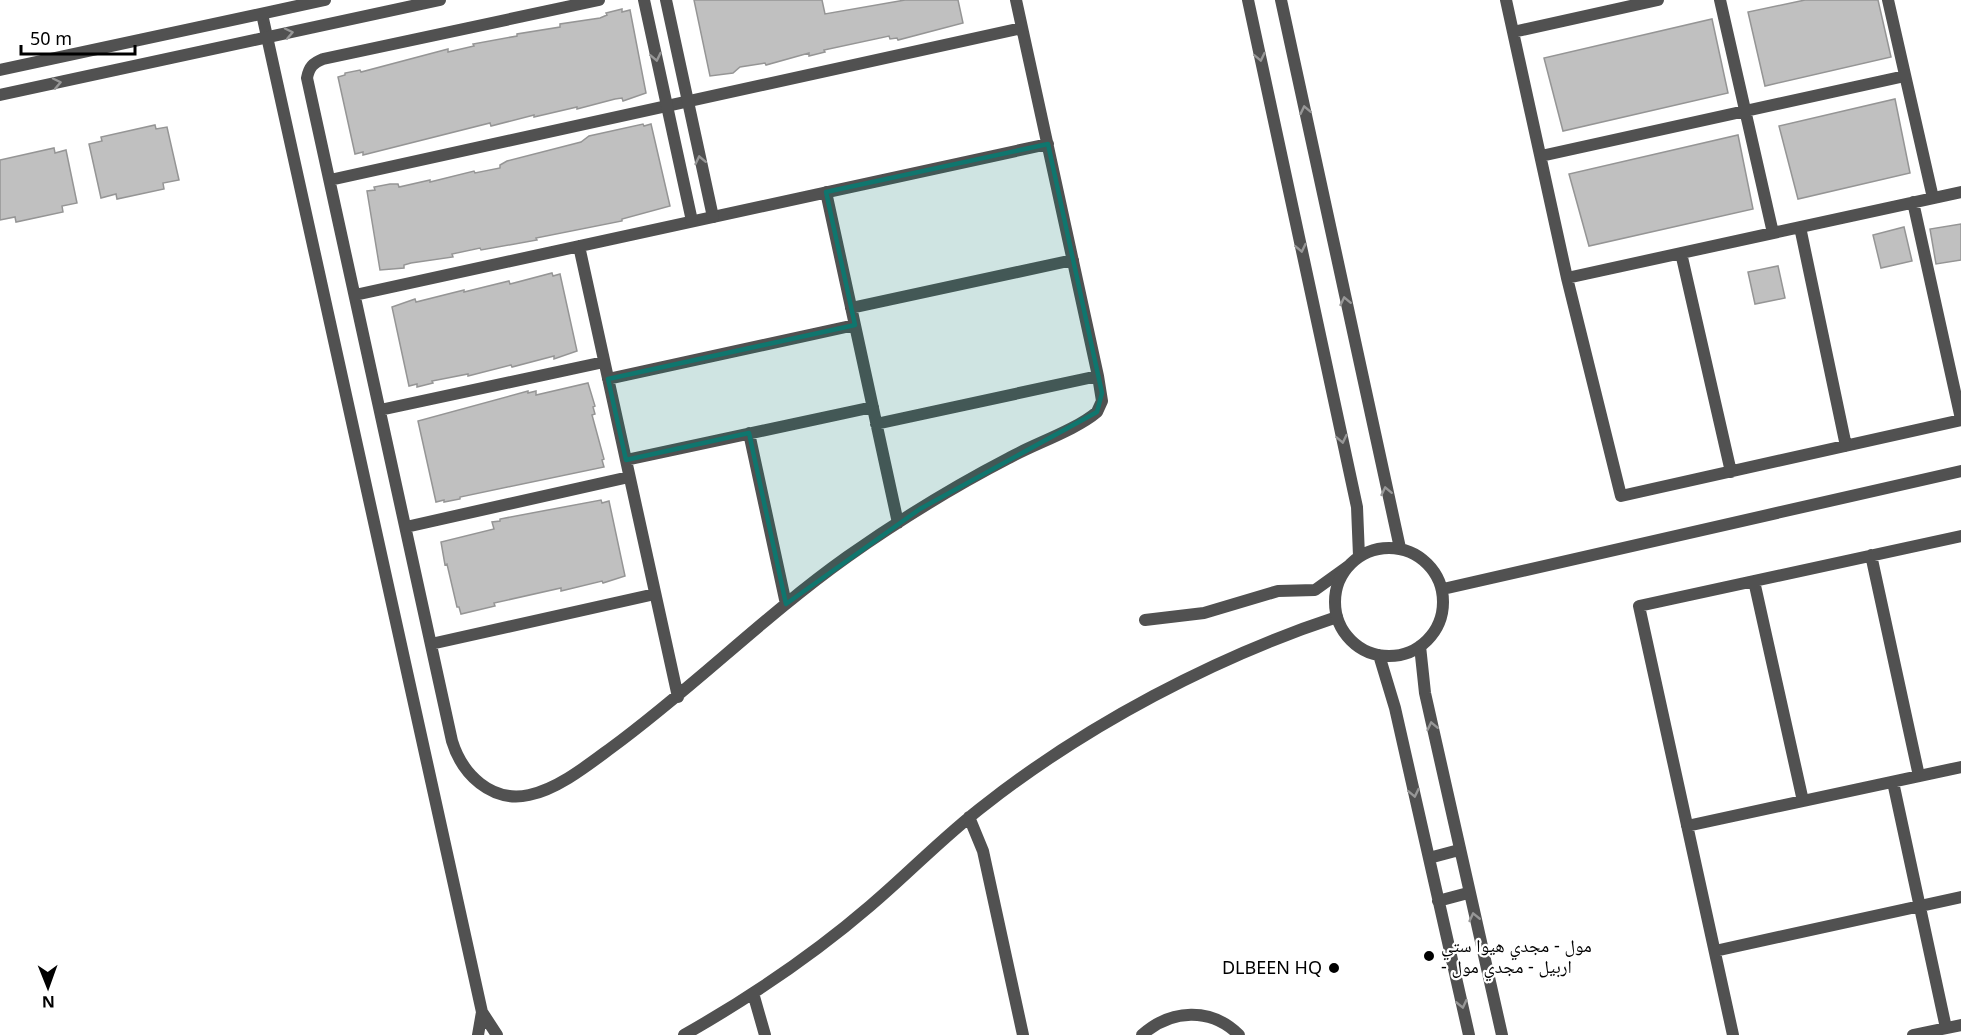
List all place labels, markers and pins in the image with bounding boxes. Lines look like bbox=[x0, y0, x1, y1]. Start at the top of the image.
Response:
place label: مول - مجدي هيوا ستي - اربيل - مجدي مول bbox=[1441, 933, 1592, 982]
marker: مول - مجدي هيوا ستي - اربيل - مجدي مول bbox=[1422, 949, 1436, 963]
place label: DLBEEN HQ bbox=[1222, 955, 1322, 979]
marker: DLBEEN HQ bbox=[1327, 961, 1341, 975]

